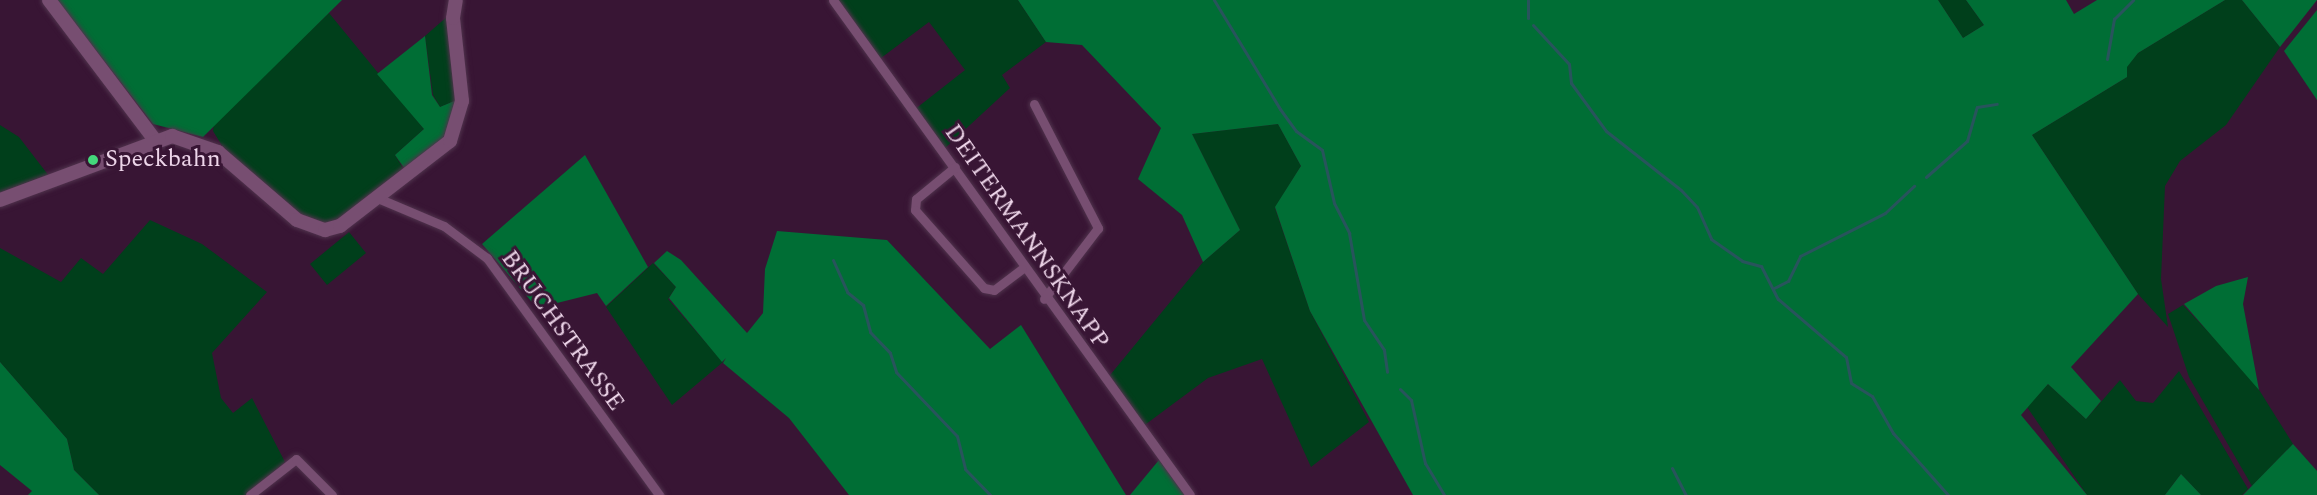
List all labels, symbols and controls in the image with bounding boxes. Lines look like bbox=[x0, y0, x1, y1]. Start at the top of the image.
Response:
street label: DEITERMANNSKNAPP bbox=[937, 119, 1115, 355]
place label: Speckbahn bbox=[105, 146, 221, 174]
marker: Speckbahn bbox=[86, 153, 100, 167]
street label: BRUCHSTRASSE bbox=[494, 245, 630, 417]

